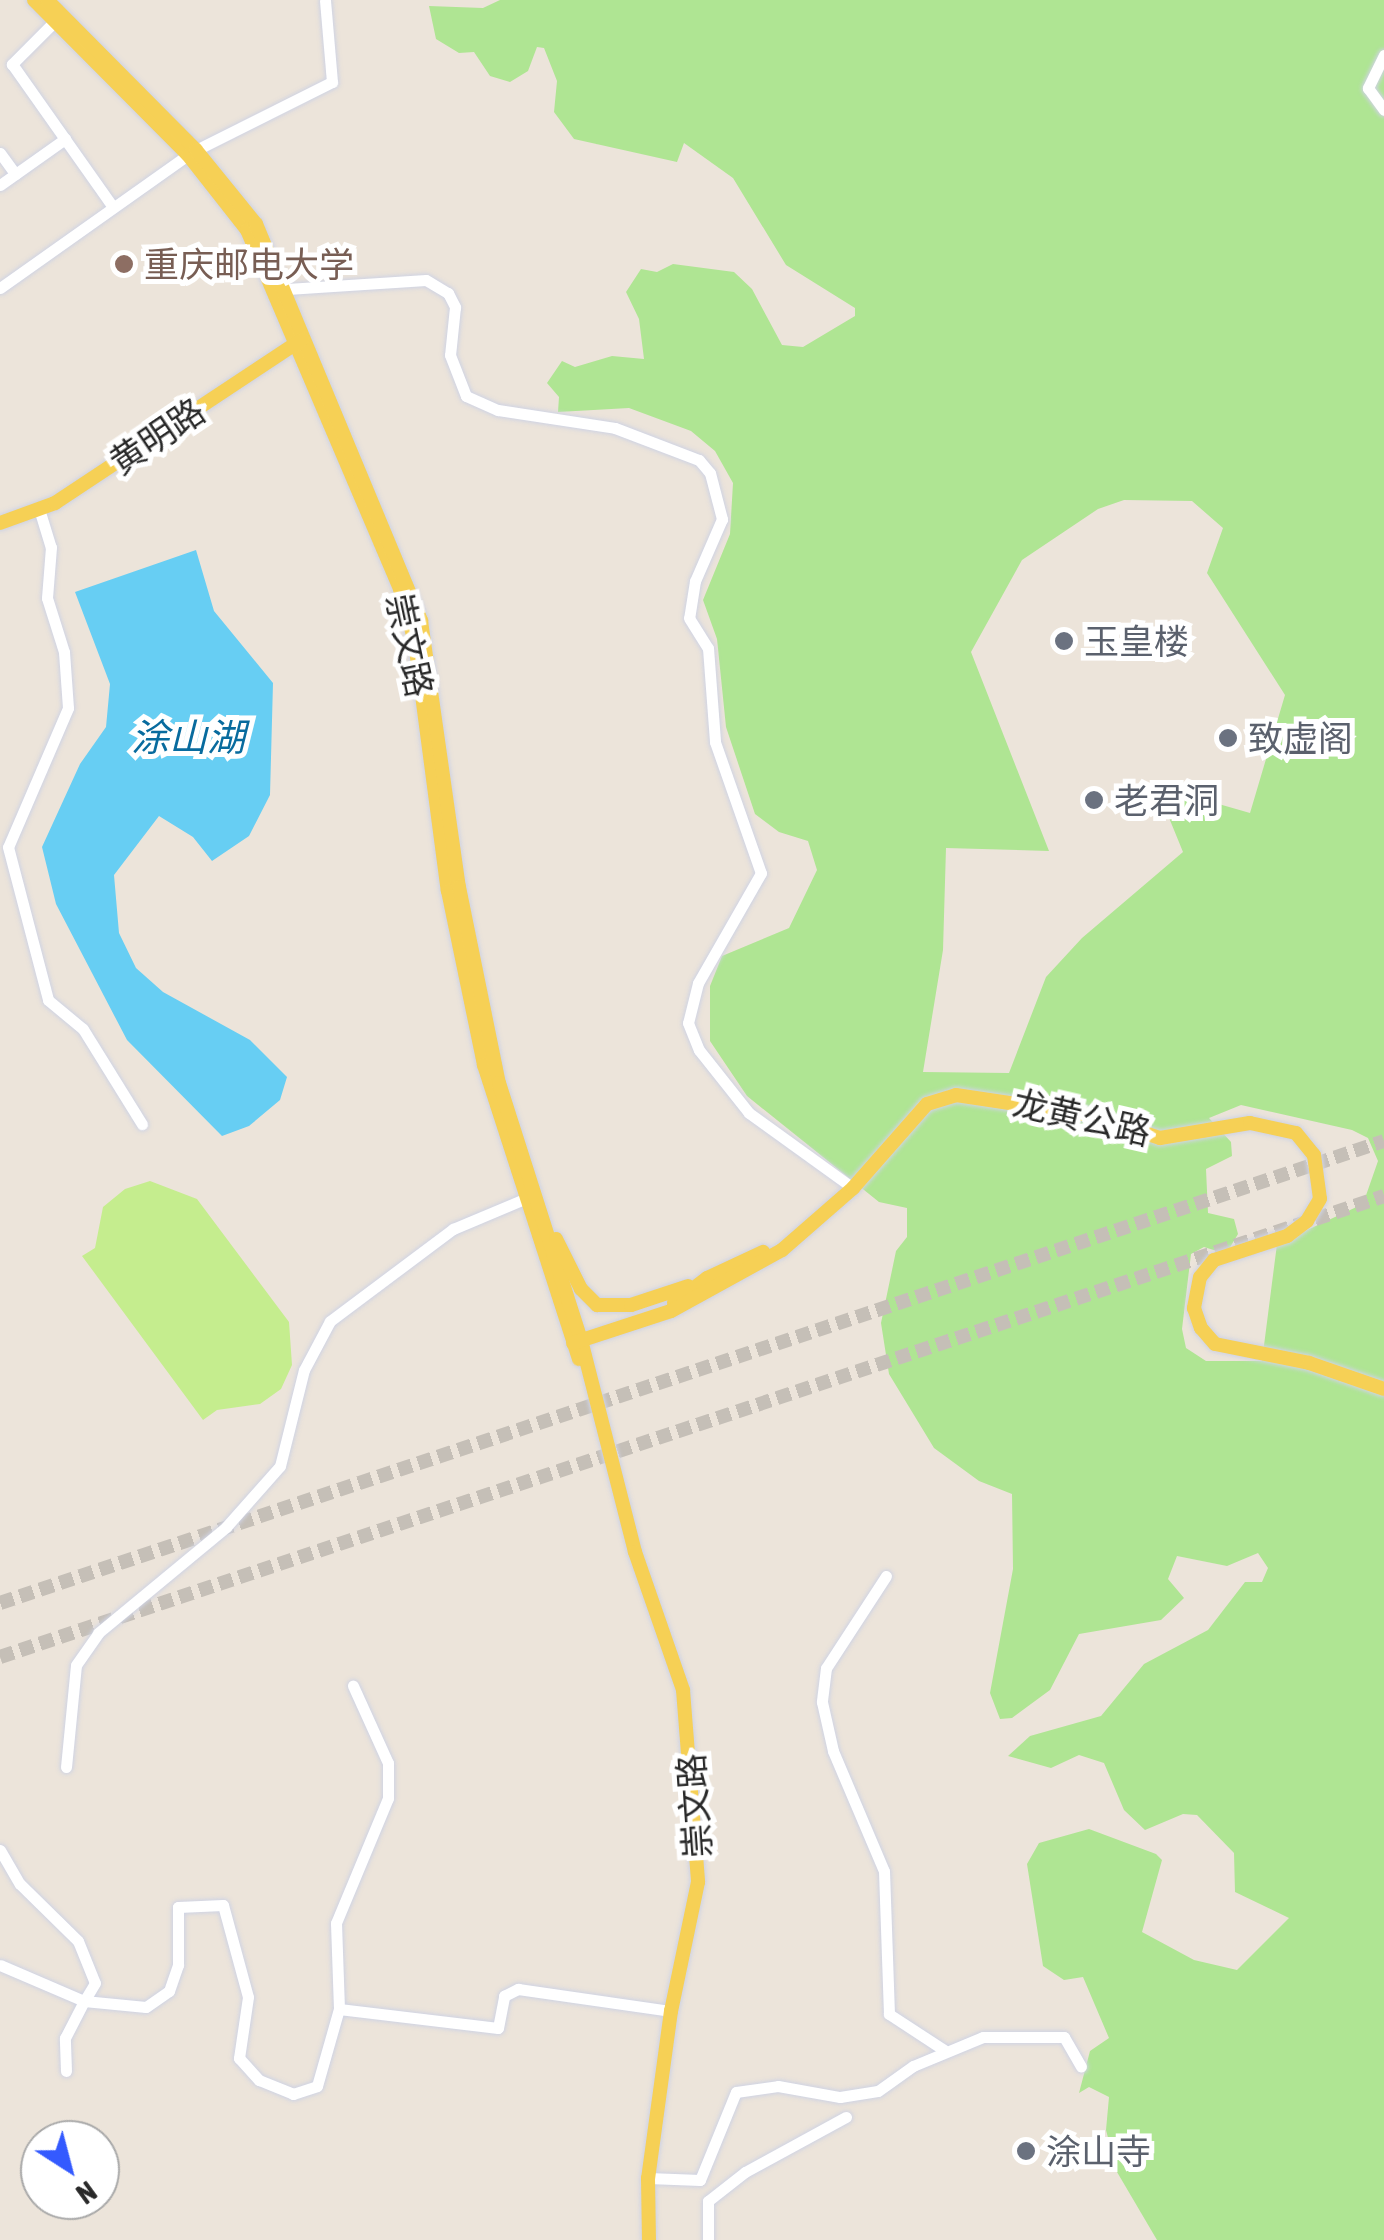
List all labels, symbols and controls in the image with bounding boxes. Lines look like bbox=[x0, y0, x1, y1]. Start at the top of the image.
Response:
place label: 重庆邮电大学 bbox=[144, 243, 354, 285]
marker: 重庆邮电大学 bbox=[113, 253, 135, 275]
street label: 黄明路 bbox=[102, 389, 212, 483]
street label: 崇文路 bbox=[379, 589, 441, 701]
place label: 玉皇楼 bbox=[1084, 620, 1189, 662]
marker: 玉皇楼 bbox=[1053, 630, 1075, 652]
water label: 涂山湖 bbox=[131, 715, 245, 761]
place label: 致虚阁 bbox=[1248, 717, 1353, 759]
marker: 致虚阁 bbox=[1217, 727, 1239, 749]
place label: 老君洞 bbox=[1114, 779, 1219, 821]
marker: 老君洞 bbox=[1083, 789, 1105, 811]
street label: 龙黄公路 bbox=[1009, 1081, 1155, 1153]
street label: 崇文路 bbox=[669, 1752, 719, 1860]
north arrow bbox=[20, 2120, 120, 2220]
place label: 涂山寺 bbox=[1046, 2130, 1151, 2172]
marker: 涂山寺 bbox=[1015, 2140, 1037, 2162]
text: N bbox=[70, 2175, 103, 2210]

